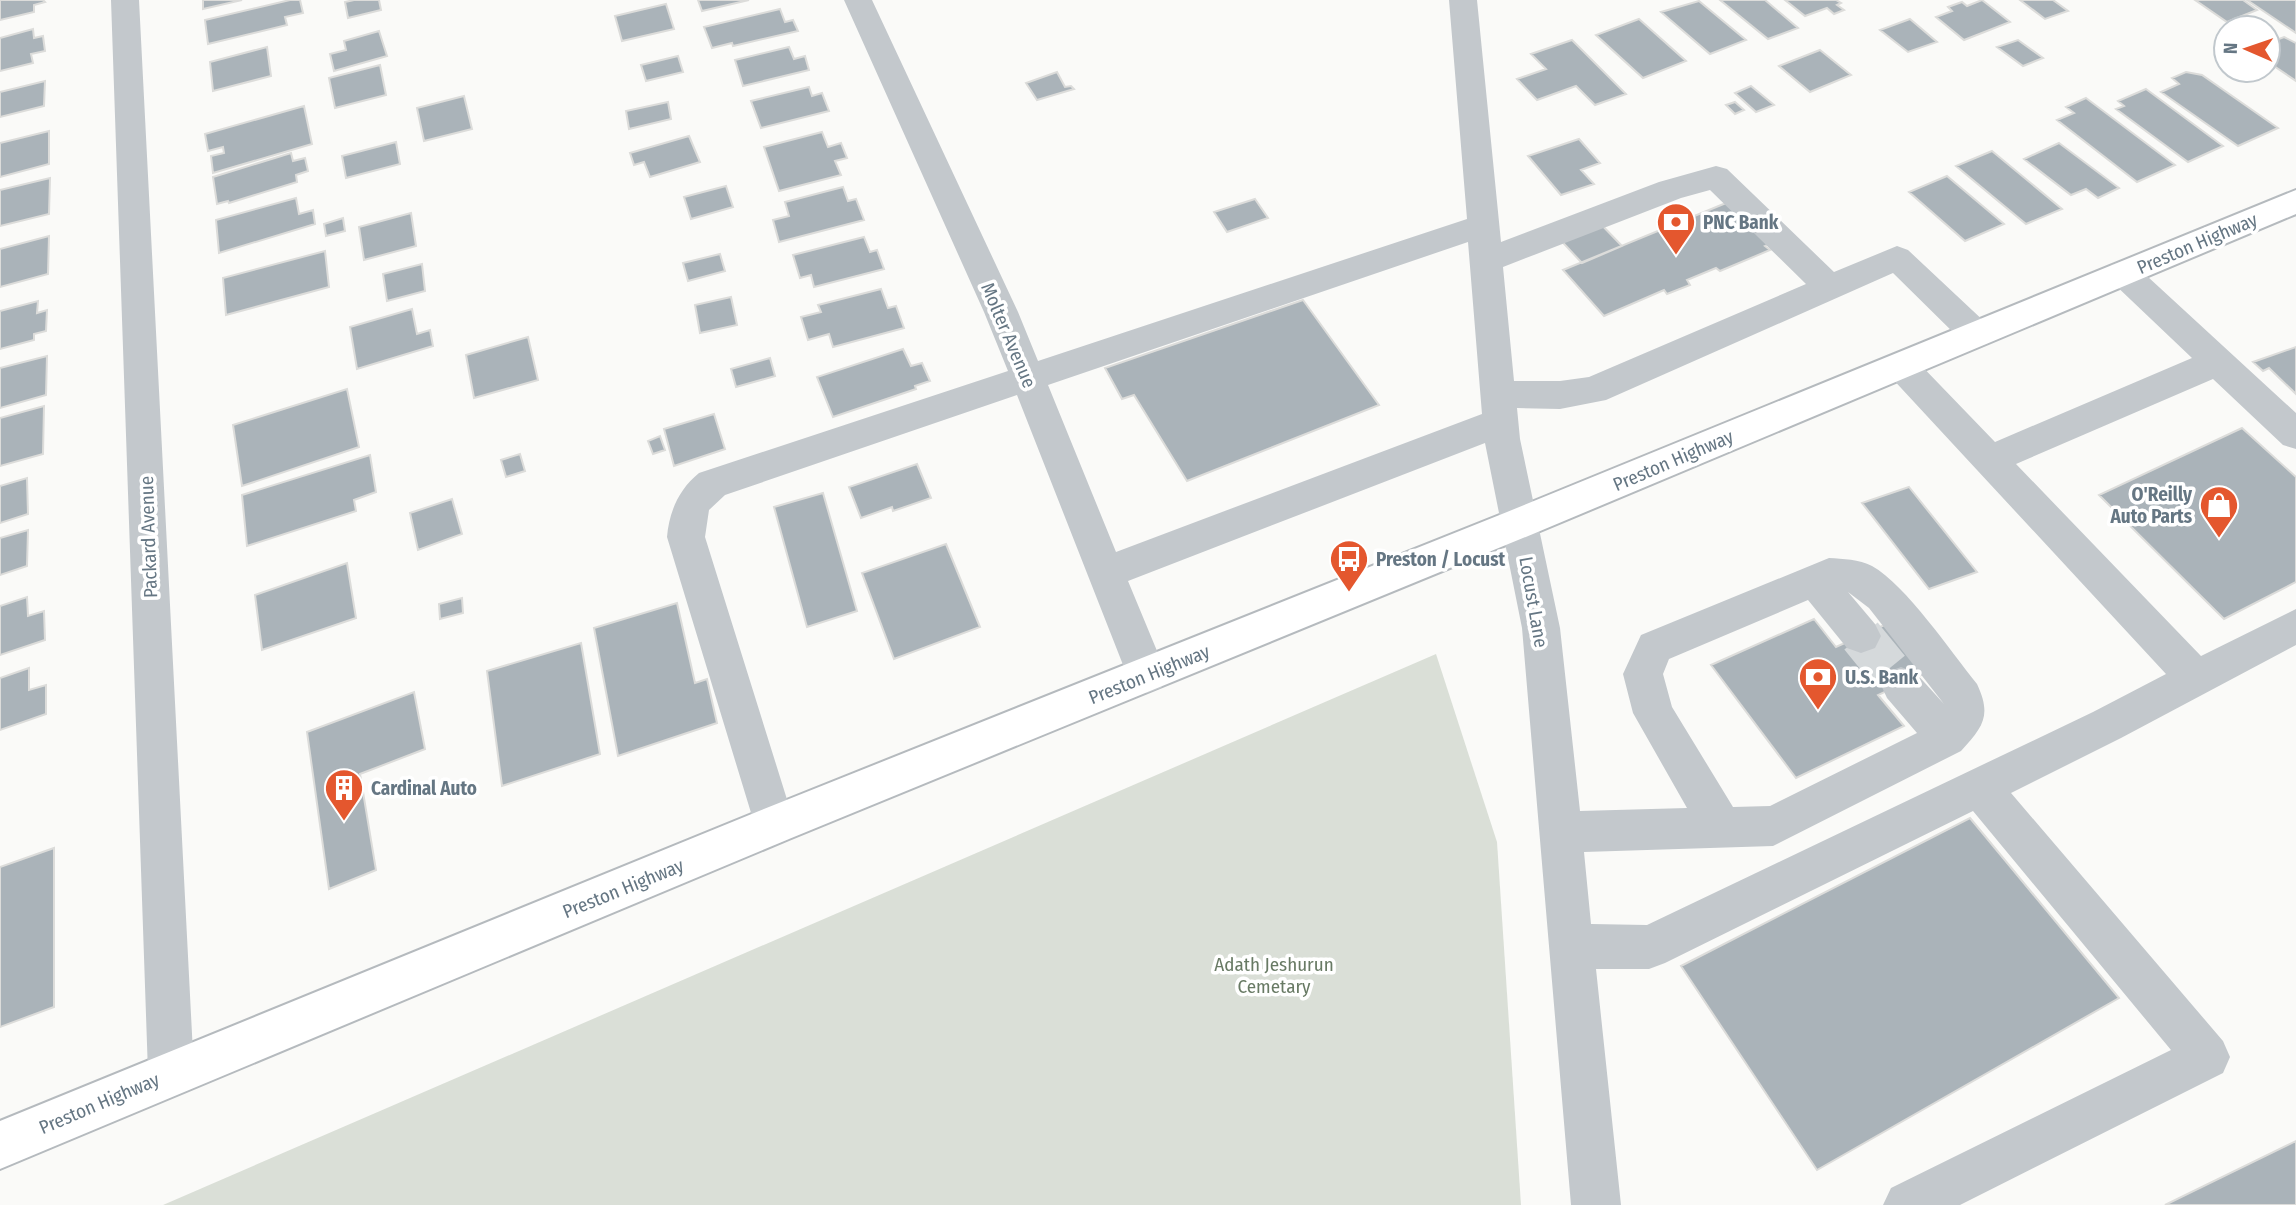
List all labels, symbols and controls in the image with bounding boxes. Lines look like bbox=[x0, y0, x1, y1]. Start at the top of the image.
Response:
north arrow bbox=[2212, 14, 2282, 84]
text: N bbox=[2219, 42, 2242, 55]
bank icon: PNC Bank bbox=[1655, 201, 1697, 256]
street label: Preston Highway bbox=[2134, 208, 2261, 279]
place label: PNC Bank bbox=[1703, 211, 1779, 234]
street label: Molter Avenue bbox=[976, 279, 1041, 391]
street label: Preston Highway bbox=[1610, 425, 1737, 496]
street label: Packard Avenue bbox=[135, 476, 162, 598]
place label: O'Reilly Auto Parts bbox=[2110, 483, 2193, 528]
shop icon: O'Reilly Auto Parts bbox=[2198, 484, 2240, 539]
bus stop icon: Preston / Locust bbox=[1328, 538, 1370, 593]
place label: Preston / Locust bbox=[1376, 548, 1505, 571]
street label: Locust Lane bbox=[1514, 555, 1553, 649]
street label: Preston Highway bbox=[1085, 640, 1214, 709]
bank icon: U.S. Bank bbox=[1797, 656, 1839, 711]
place label: U.S. Bank bbox=[1845, 666, 1918, 689]
building icon: Cardinal Auto bbox=[323, 767, 365, 822]
place label: Cardinal Auto bbox=[371, 777, 477, 800]
street label: Preston Highway bbox=[559, 854, 688, 923]
park label: Adath Jeshurun Cemetary bbox=[1214, 953, 1334, 998]
street label: Preston Highway bbox=[36, 1068, 163, 1139]

